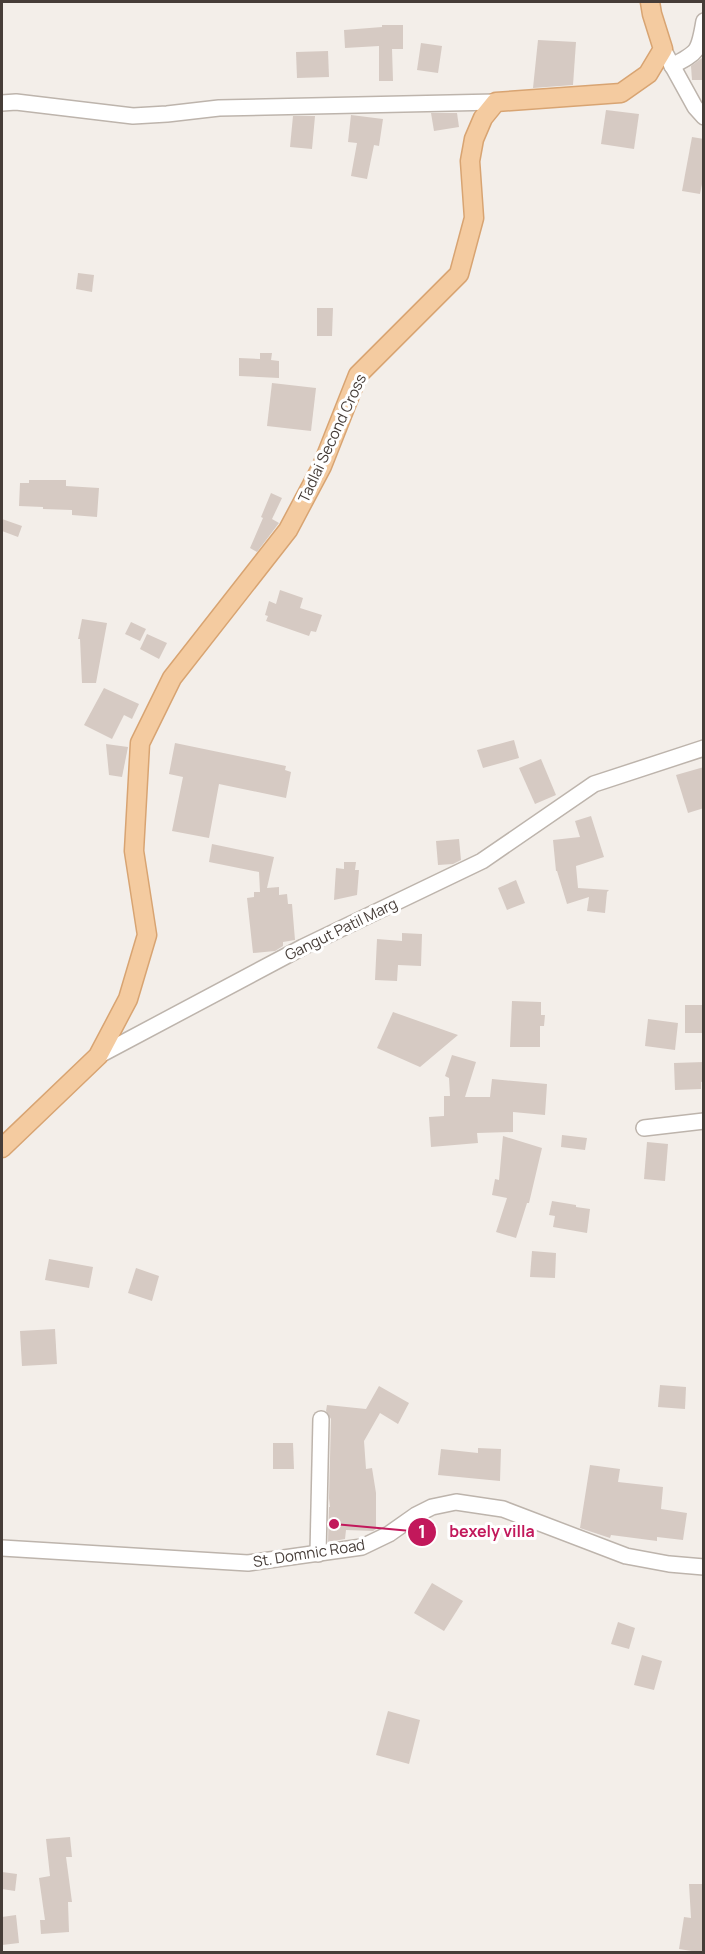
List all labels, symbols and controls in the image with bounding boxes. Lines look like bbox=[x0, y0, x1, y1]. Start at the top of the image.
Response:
street label: Tadlai Second Cross bbox=[293, 370, 371, 506]
street label: Gangut Patil Marg bbox=[281, 893, 401, 965]
callout: bexely villa bbox=[407, 1515, 547, 1549]
text: 1 bbox=[418, 1519, 426, 1543]
text: bexely villa bbox=[449, 1520, 535, 1542]
street label: St. Domnic Road bbox=[252, 1534, 366, 1572]

